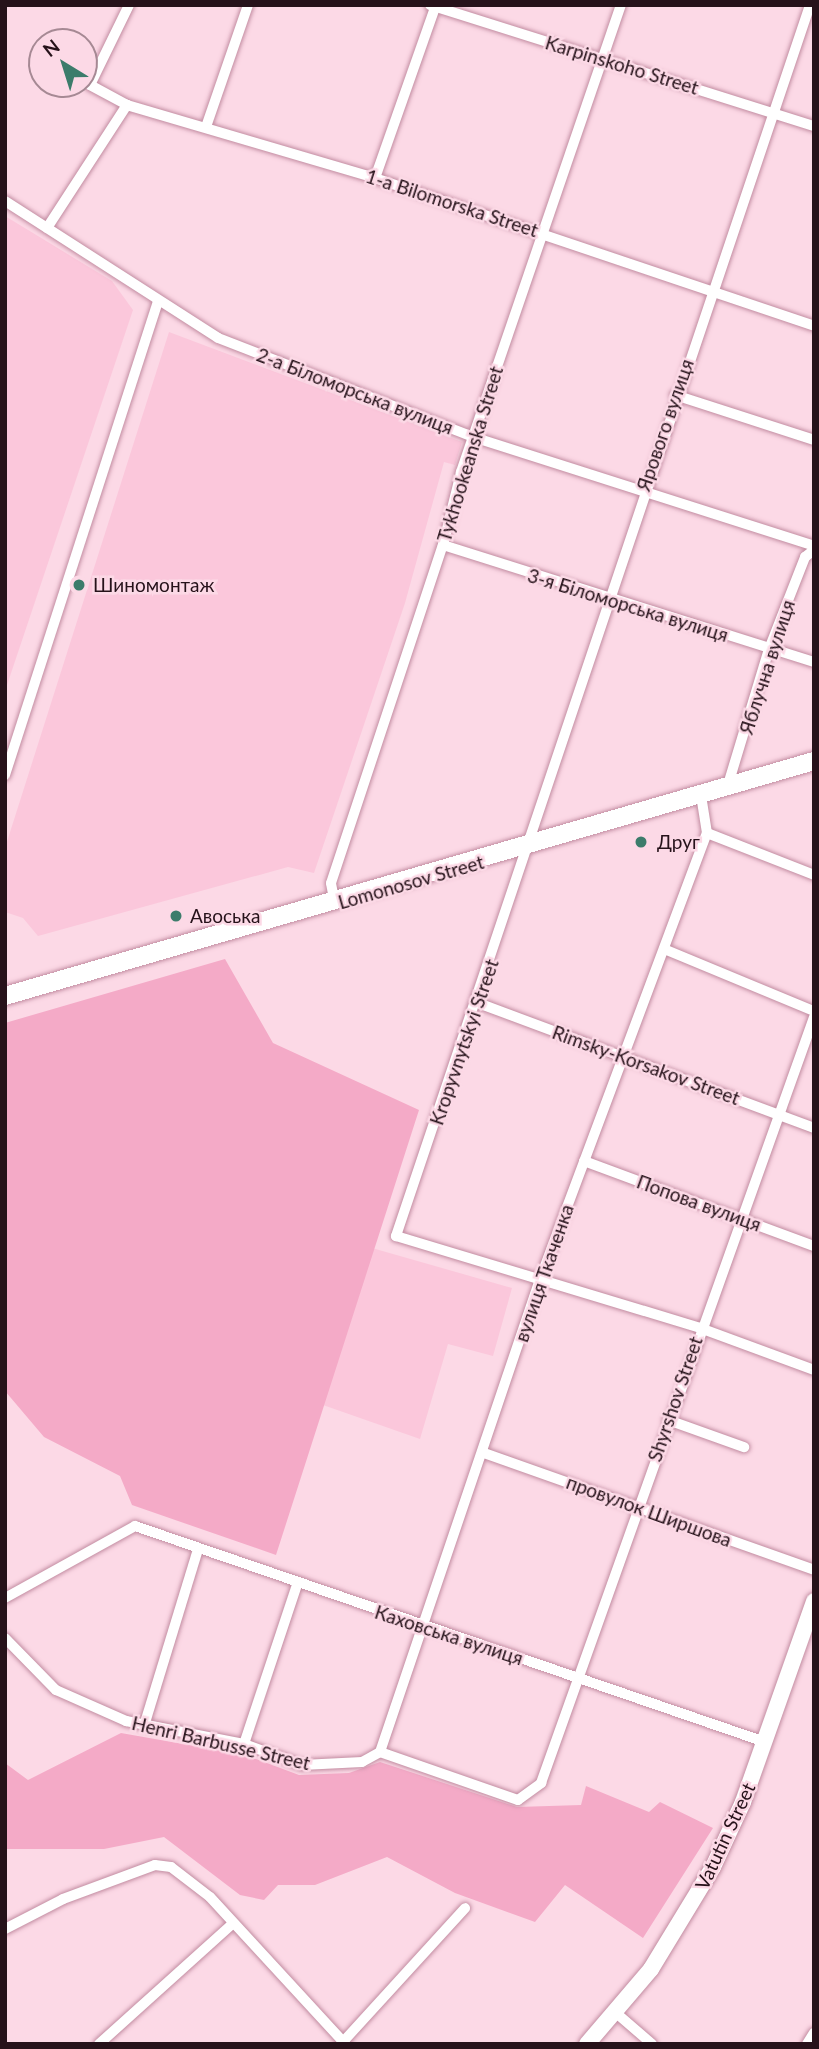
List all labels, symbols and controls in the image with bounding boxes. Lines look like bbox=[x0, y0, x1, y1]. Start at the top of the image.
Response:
north arrow bbox=[28, 28, 98, 98]
street label: Karpinskoho Street bbox=[543, 31, 701, 99]
text: N bbox=[38, 34, 64, 61]
street label: 1-a Bilomorska Street bbox=[363, 164, 541, 242]
street label: 2-а Біломорська вулиця bbox=[254, 343, 456, 439]
street label: Ярового вулиця bbox=[632, 356, 698, 494]
street label: Tykhookeanska Street bbox=[432, 363, 508, 545]
street label: 3-я Біломорська вулиця bbox=[525, 564, 731, 646]
place label: Шиномонтаж bbox=[93, 574, 215, 596]
marker: Шиномонтаж bbox=[71, 577, 87, 593]
street label: Яблучна вулиця bbox=[735, 597, 799, 737]
place label: Друг bbox=[657, 831, 700, 853]
marker: Друг bbox=[631, 832, 651, 852]
street label: Lomonosov Street bbox=[335, 850, 487, 914]
place label: Авоська bbox=[190, 905, 260, 927]
marker: Авоська bbox=[168, 908, 184, 924]
street label: Kropyvnytskyi Street bbox=[425, 956, 503, 1128]
street label: Rimsky-Korsakov Street bbox=[549, 1020, 743, 1110]
street label: Попова вулиця bbox=[634, 1170, 764, 1236]
street label: вулиця Ткаченка bbox=[510, 1201, 578, 1345]
street label: Shyrshov Street bbox=[643, 1333, 707, 1465]
street label: провулок Ширшова bbox=[563, 1471, 735, 1551]
street label: Каховська вулиця bbox=[372, 1600, 526, 1670]
street label: Henri Barbusse Street bbox=[130, 1711, 312, 1775]
street label: Vatutin Street bbox=[690, 1779, 760, 1893]

